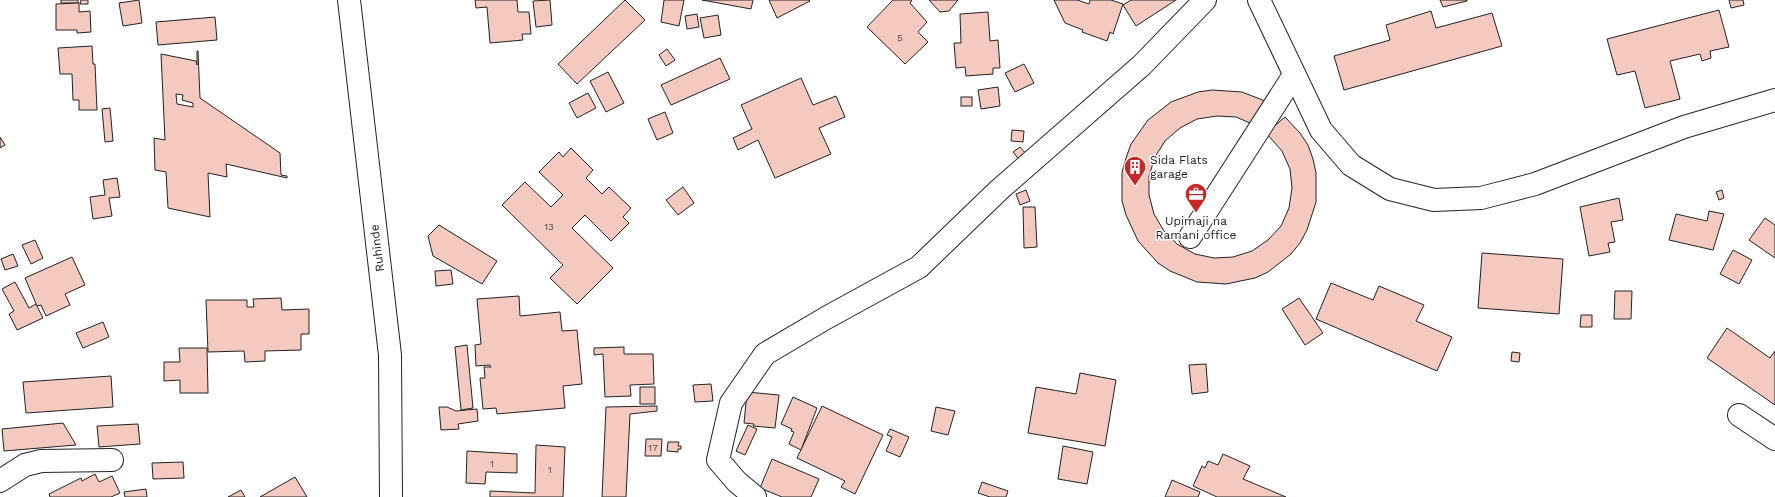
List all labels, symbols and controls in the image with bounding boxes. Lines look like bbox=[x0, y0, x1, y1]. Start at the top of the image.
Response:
house number: 5 bbox=[897, 32, 903, 43]
place label: Sida Flats garage bbox=[1150, 153, 1208, 181]
building icon: Sida Flats garage bbox=[1122, 154, 1148, 187]
office icon: Upimaji na Ramani office bbox=[1183, 181, 1209, 214]
place label: Upimaji na Ramani office bbox=[1155, 214, 1237, 242]
house number: 13 bbox=[544, 221, 554, 232]
street label: Ruhinde bbox=[367, 223, 387, 273]
house number: 17 bbox=[648, 442, 658, 453]
house number: 1 bbox=[490, 458, 494, 469]
house number: 1 bbox=[548, 464, 552, 475]

